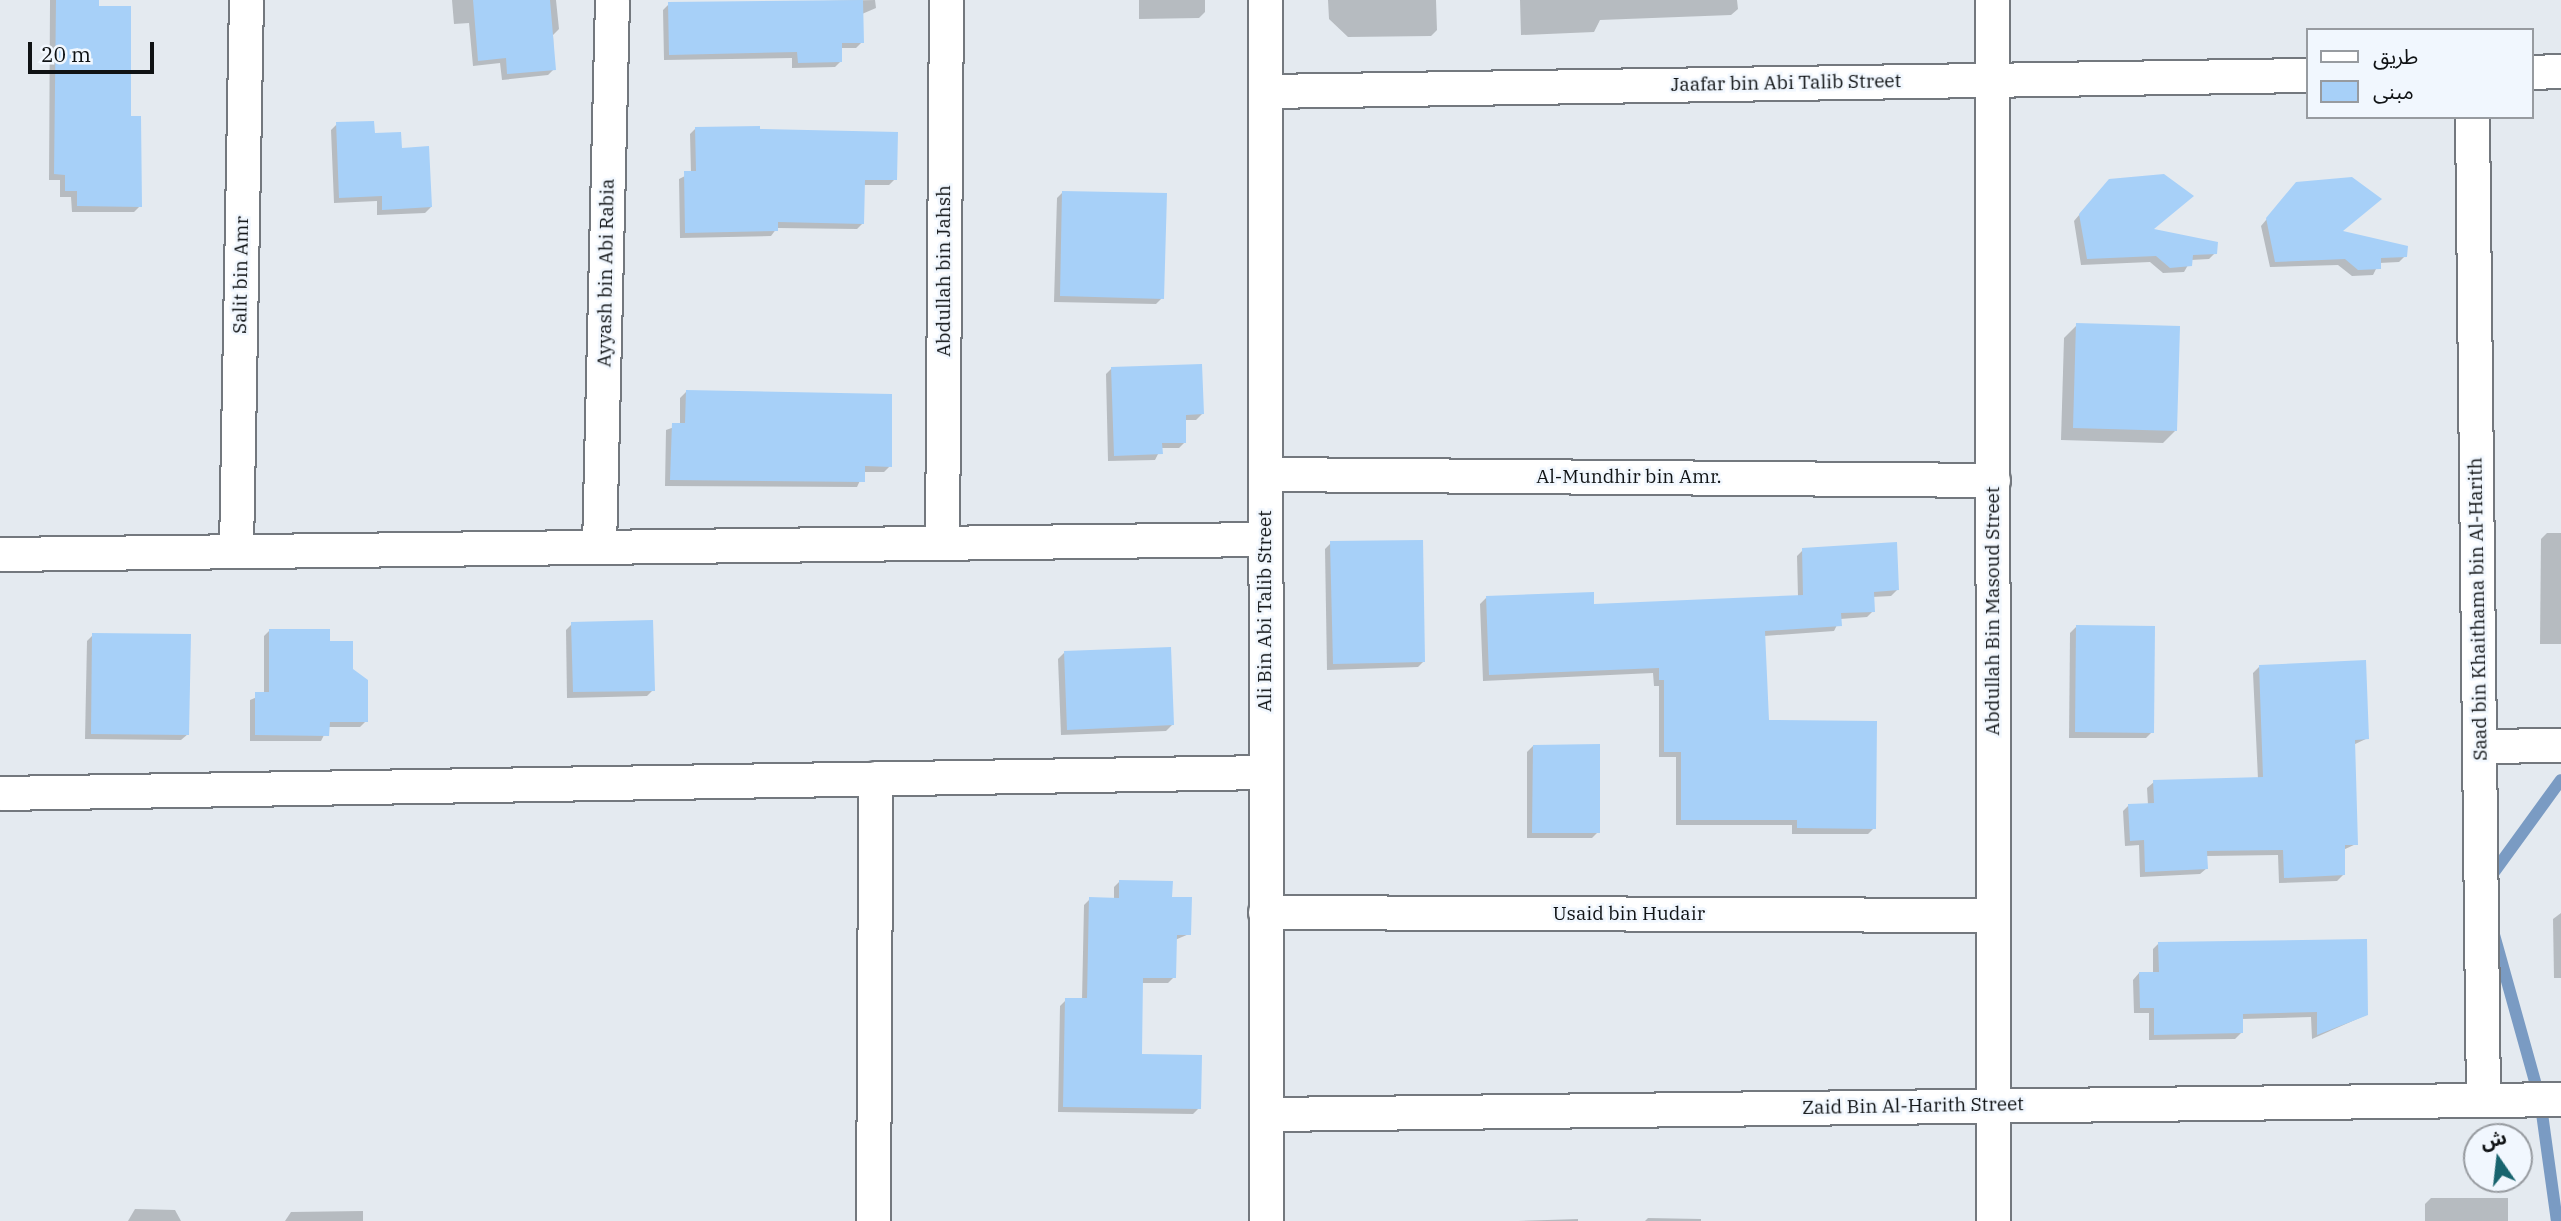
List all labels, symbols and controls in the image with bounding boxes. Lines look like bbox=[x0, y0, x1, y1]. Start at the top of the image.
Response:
scale bar bbox=[32, 28, 158, 72]
legend bbox=[2306, 28, 2533, 119]
text: 20 m bbox=[41, 40, 91, 68]
text: طريق bbox=[2373, 42, 2418, 70]
street label: Jaafar bin Abi Talib Street bbox=[1671, 70, 1901, 96]
text: مبنى bbox=[2373, 77, 2414, 105]
street label: Ayyash bin Abi Rabia bbox=[593, 179, 619, 367]
street label: Abdullah bin Jahsh bbox=[933, 185, 955, 357]
street label: Salit bin Amr bbox=[229, 216, 253, 334]
street label: Saad bin Khaithama bin Al-Harith bbox=[2464, 457, 2492, 761]
street label: Al-Mundhir bin Amr. bbox=[1536, 466, 1722, 488]
street label: Abdullah Bin Masoud Street bbox=[1982, 486, 2004, 736]
street label: Ali Bin Abi Talib Street bbox=[1254, 510, 1276, 712]
street label: Usaid bin Hudair bbox=[1553, 903, 1705, 925]
street label: Zaid Bin Al-Harith Street bbox=[1802, 1093, 2024, 1119]
north arrow bbox=[2463, 1123, 2533, 1193]
text: ش bbox=[2478, 1125, 2509, 1154]

